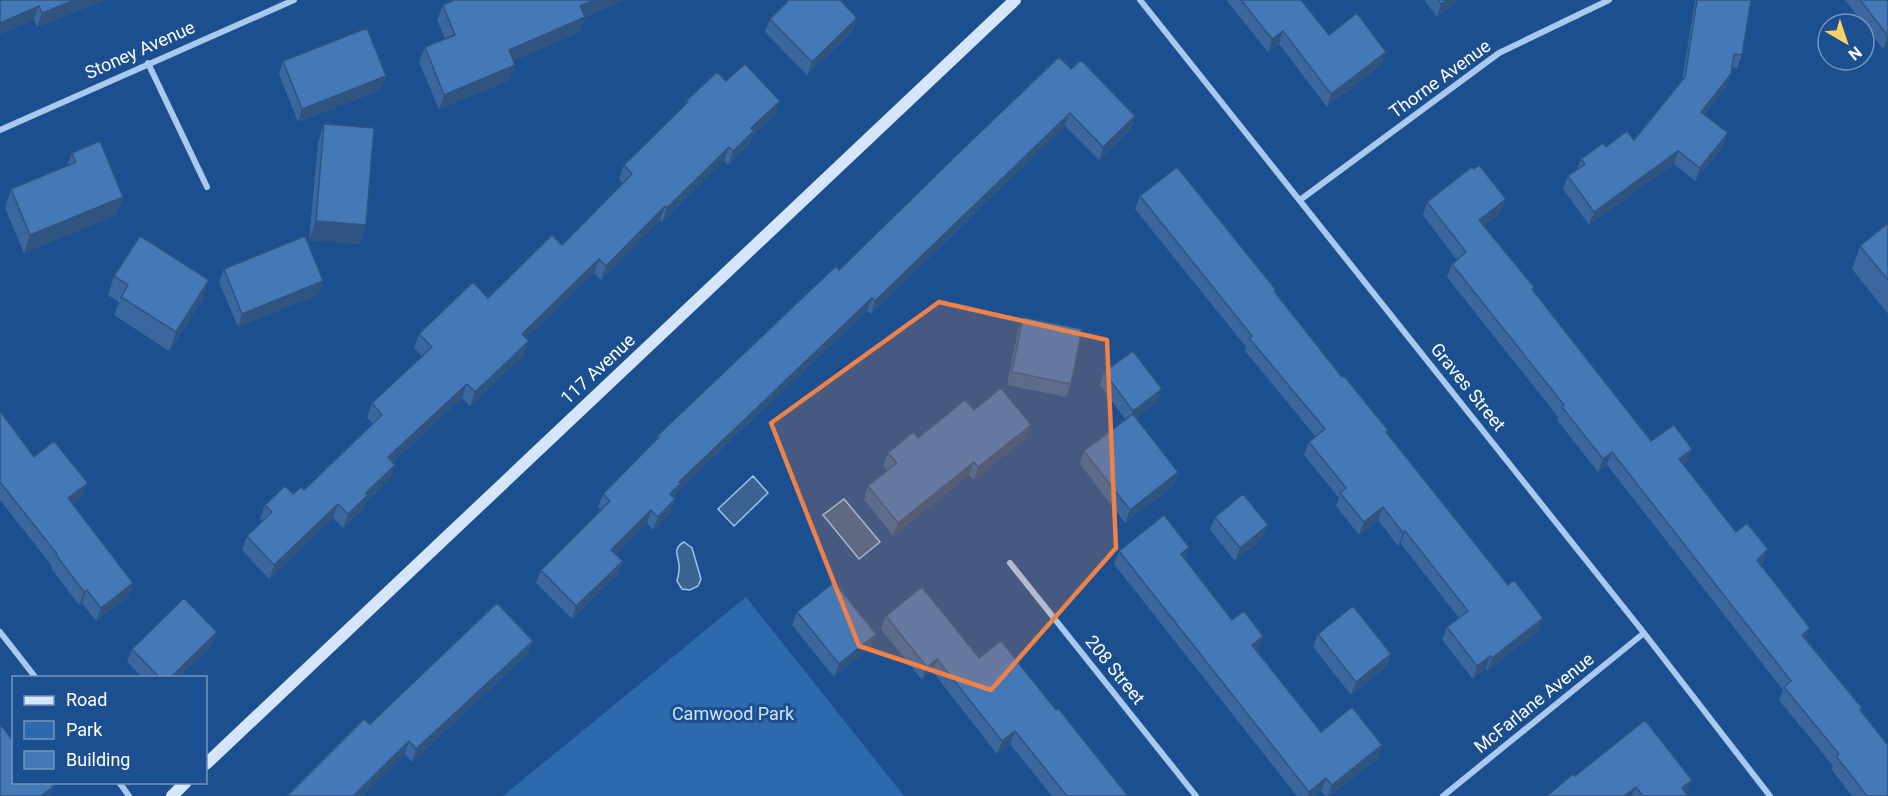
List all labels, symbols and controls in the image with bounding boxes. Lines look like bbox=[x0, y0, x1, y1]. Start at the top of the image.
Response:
north arrow bbox=[1816, 12, 1876, 72]
street label: Stoney Avenue bbox=[82, 16, 198, 83]
street label: Thorne Avenue bbox=[1385, 35, 1494, 122]
text: N bbox=[1845, 42, 1865, 64]
street label: 117 Avenue bbox=[556, 329, 639, 408]
street label: Graves Street bbox=[1427, 338, 1510, 435]
street label: 208 Street bbox=[1081, 631, 1150, 708]
street label: McFarlane Avenue bbox=[1470, 648, 1598, 757]
legend bbox=[12, 676, 207, 784]
text: Road bbox=[66, 689, 107, 710]
park label: Camwood Park bbox=[672, 703, 795, 724]
text: Park bbox=[66, 719, 103, 740]
text: Building bbox=[66, 749, 130, 770]

